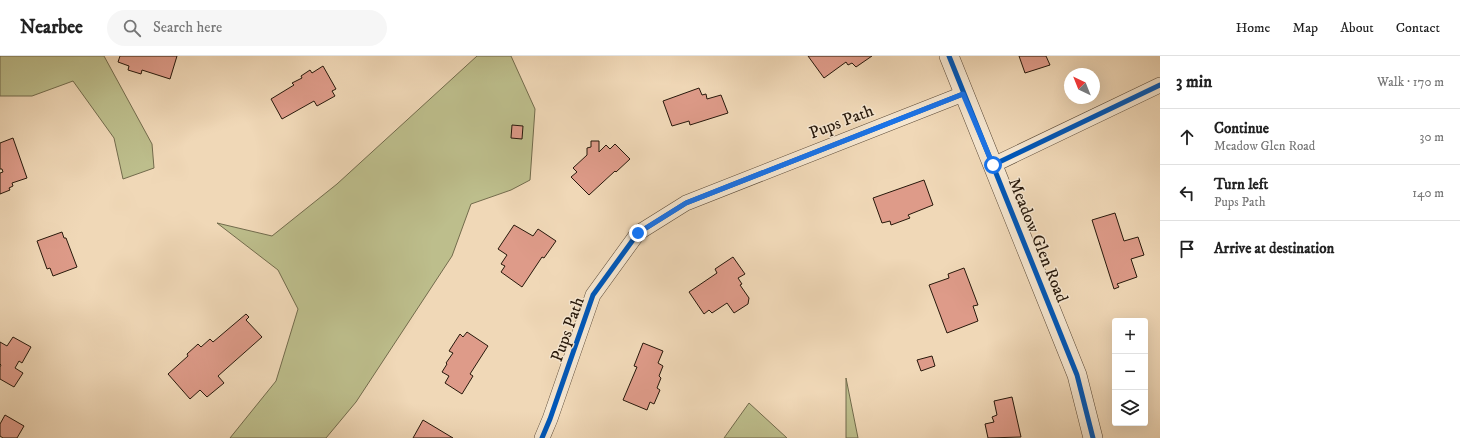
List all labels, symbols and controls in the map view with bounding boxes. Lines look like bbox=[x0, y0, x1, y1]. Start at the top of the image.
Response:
search box bbox=[107, 10, 387, 46]
text: Nearbee bbox=[20, 16, 83, 39]
icon: search bbox=[121, 17, 143, 39]
text: Search here bbox=[153, 18, 222, 37]
text: Home bbox=[1236, 19, 1270, 37]
text: Map bbox=[1292, 19, 1318, 37]
text: About bbox=[1340, 19, 1374, 37]
text: Contact bbox=[1396, 19, 1440, 37]
north arrow bbox=[1064, 68, 1100, 104]
text: 3 min bbox=[1176, 71, 1212, 93]
text: Walk · 170 m bbox=[1377, 74, 1444, 90]
street label: Pups Path bbox=[806, 100, 877, 144]
text: Continue bbox=[1214, 119, 1269, 138]
icon: ahead bbox=[1176, 126, 1198, 148]
text: 30 m bbox=[1420, 129, 1444, 145]
text: Meadow Glen Road bbox=[1214, 138, 1315, 154]
route start bbox=[984, 156, 1002, 174]
street label: Meadow Glen Road bbox=[1003, 175, 1073, 306]
text: Turn left bbox=[1214, 175, 1268, 194]
icon: left bbox=[1176, 182, 1198, 204]
text: 140 m bbox=[1412, 185, 1444, 201]
text: Pups Path bbox=[1214, 194, 1266, 210]
route end bbox=[629, 224, 647, 242]
icon: arrive bbox=[1176, 238, 1198, 260]
text: Arrive at destination bbox=[1214, 239, 1334, 258]
street label: Pups Path bbox=[546, 294, 590, 365]
map controls bbox=[1112, 318, 1148, 426]
button: + bbox=[1112, 318, 1148, 354]
button: − bbox=[1112, 354, 1148, 390]
button: layers bbox=[1112, 390, 1148, 426]

